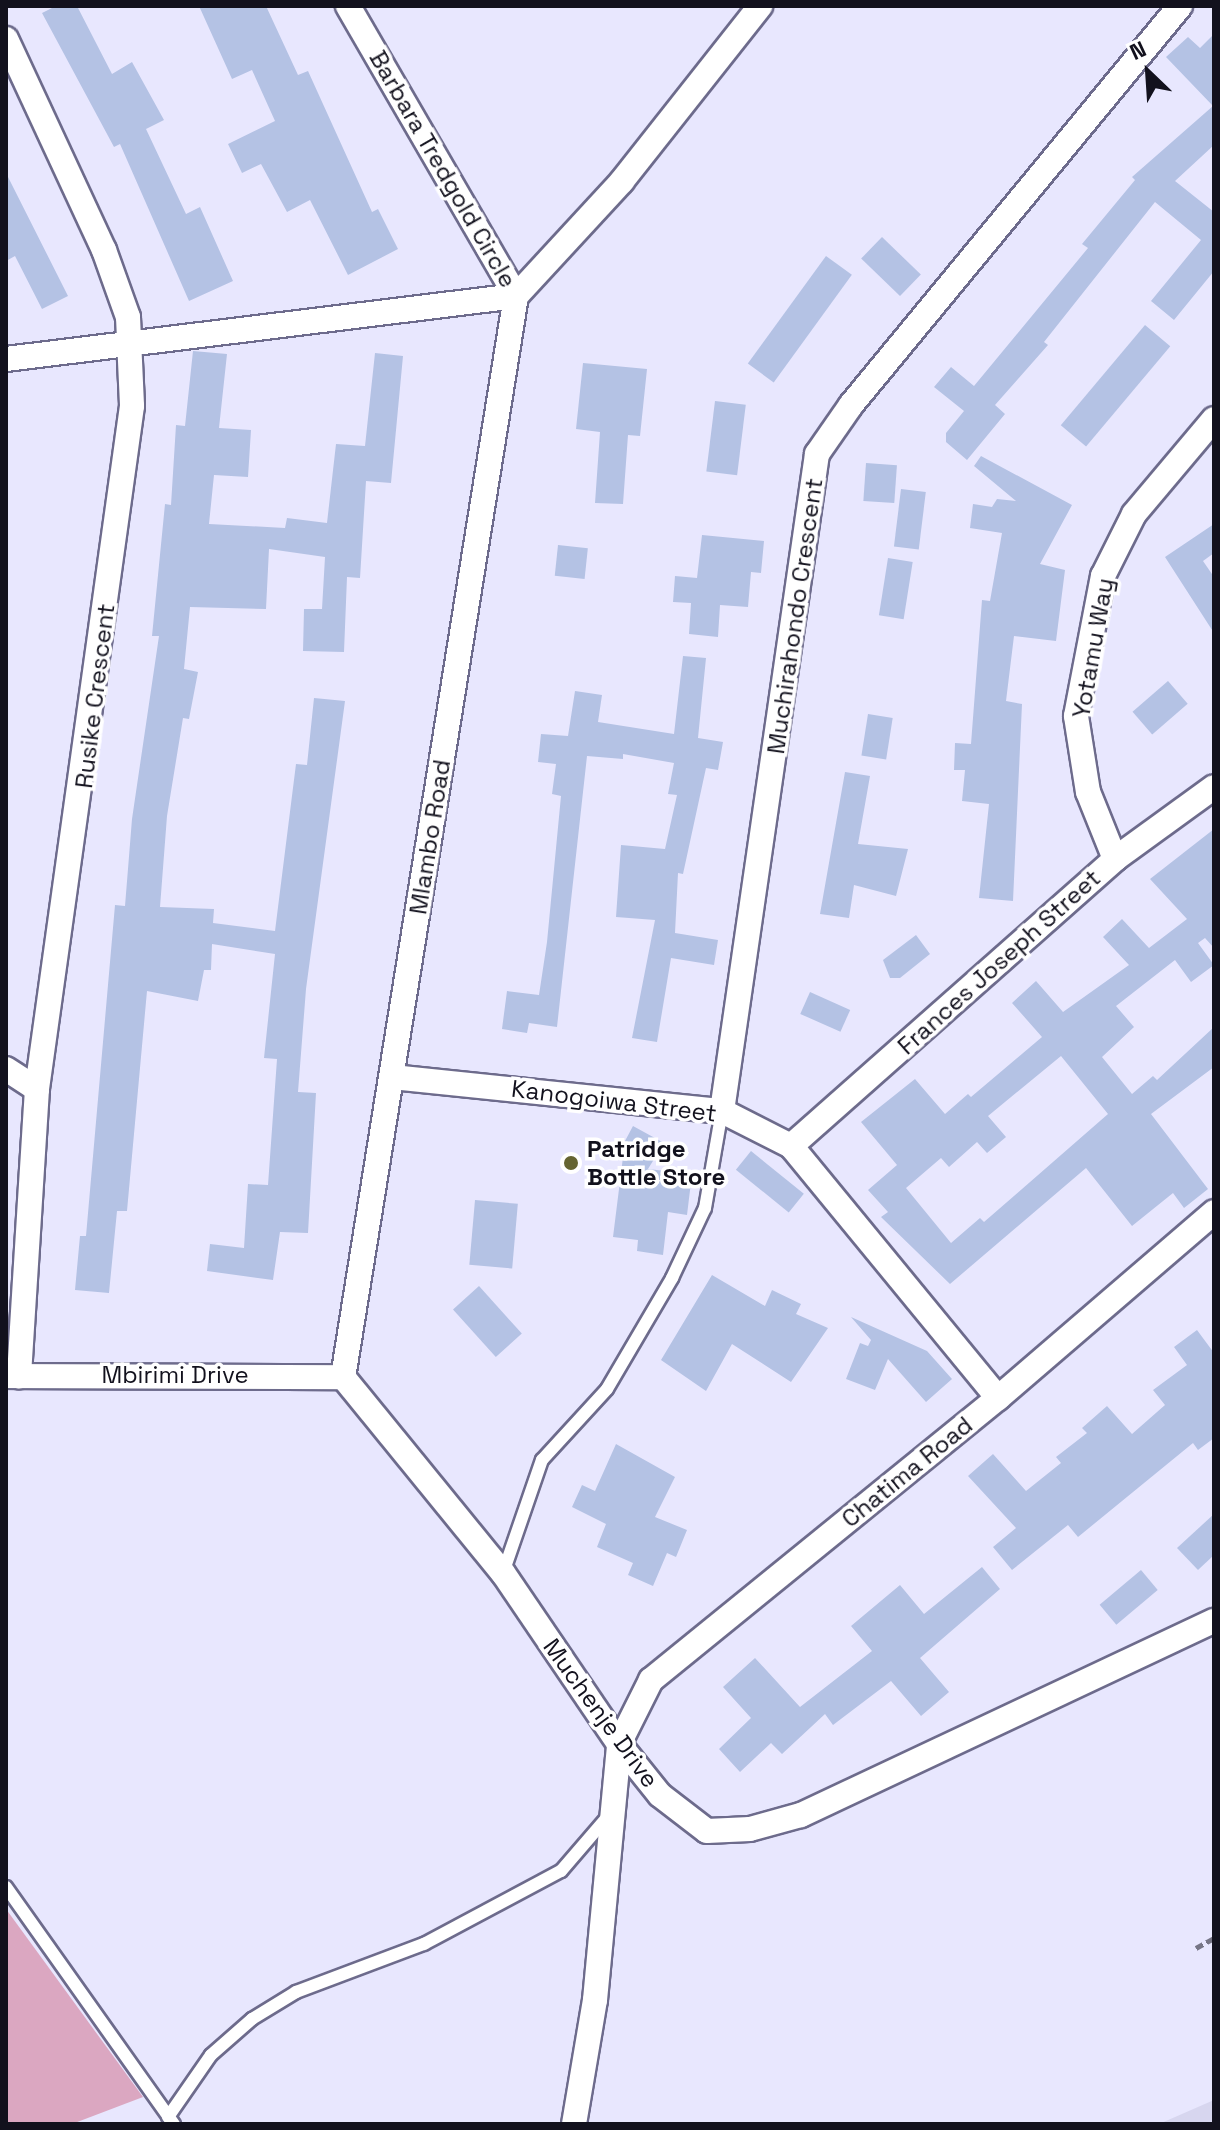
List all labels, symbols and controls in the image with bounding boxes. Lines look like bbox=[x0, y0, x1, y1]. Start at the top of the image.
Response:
north arrow bbox=[1108, 32, 1188, 112]
text: N bbox=[1125, 34, 1150, 66]
street label: Barbara Tredgold Circle bbox=[363, 45, 523, 293]
street label: Muchirahondo Crescent bbox=[761, 476, 829, 756]
street label: Yotamu Way bbox=[1066, 576, 1120, 720]
street label: Rusike Crescent bbox=[69, 602, 121, 790]
street label: Mlambo Road bbox=[404, 757, 456, 917]
street label: Frances Joseph Street bbox=[892, 863, 1106, 1061]
street label: Kanogoiwa Street bbox=[510, 1074, 718, 1128]
place label: Patridge Bottle Store bbox=[587, 1135, 725, 1191]
marker: Patridge Bottle Store bbox=[562, 1154, 580, 1172]
street label: Mbirimi Drive bbox=[101, 1361, 249, 1389]
street label: Chatima Road bbox=[836, 1411, 978, 1533]
street label: Muchenje Drive bbox=[537, 1633, 665, 1793]

